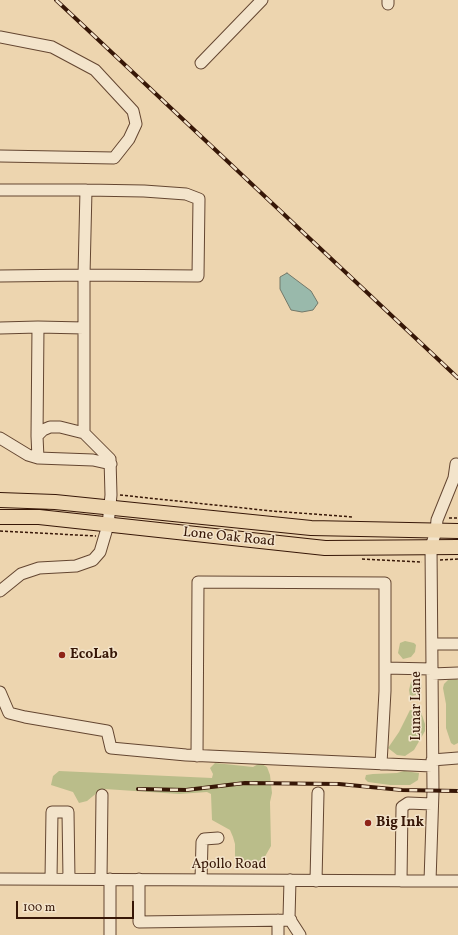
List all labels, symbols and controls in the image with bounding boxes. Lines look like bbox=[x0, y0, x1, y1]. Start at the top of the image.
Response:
street label: Lone Oak Road bbox=[182, 525, 276, 551]
place label: EcoLab bbox=[70, 647, 118, 663]
marker: EcoLab bbox=[57, 650, 67, 660]
street label: Lunar Lane bbox=[409, 671, 425, 741]
place label: Big Ink bbox=[376, 815, 424, 831]
marker: Big Ink bbox=[363, 818, 373, 828]
street label: Apollo Road bbox=[192, 857, 266, 873]
scale bar bbox=[18, 893, 136, 919]
text: 100 m bbox=[23, 900, 55, 916]

